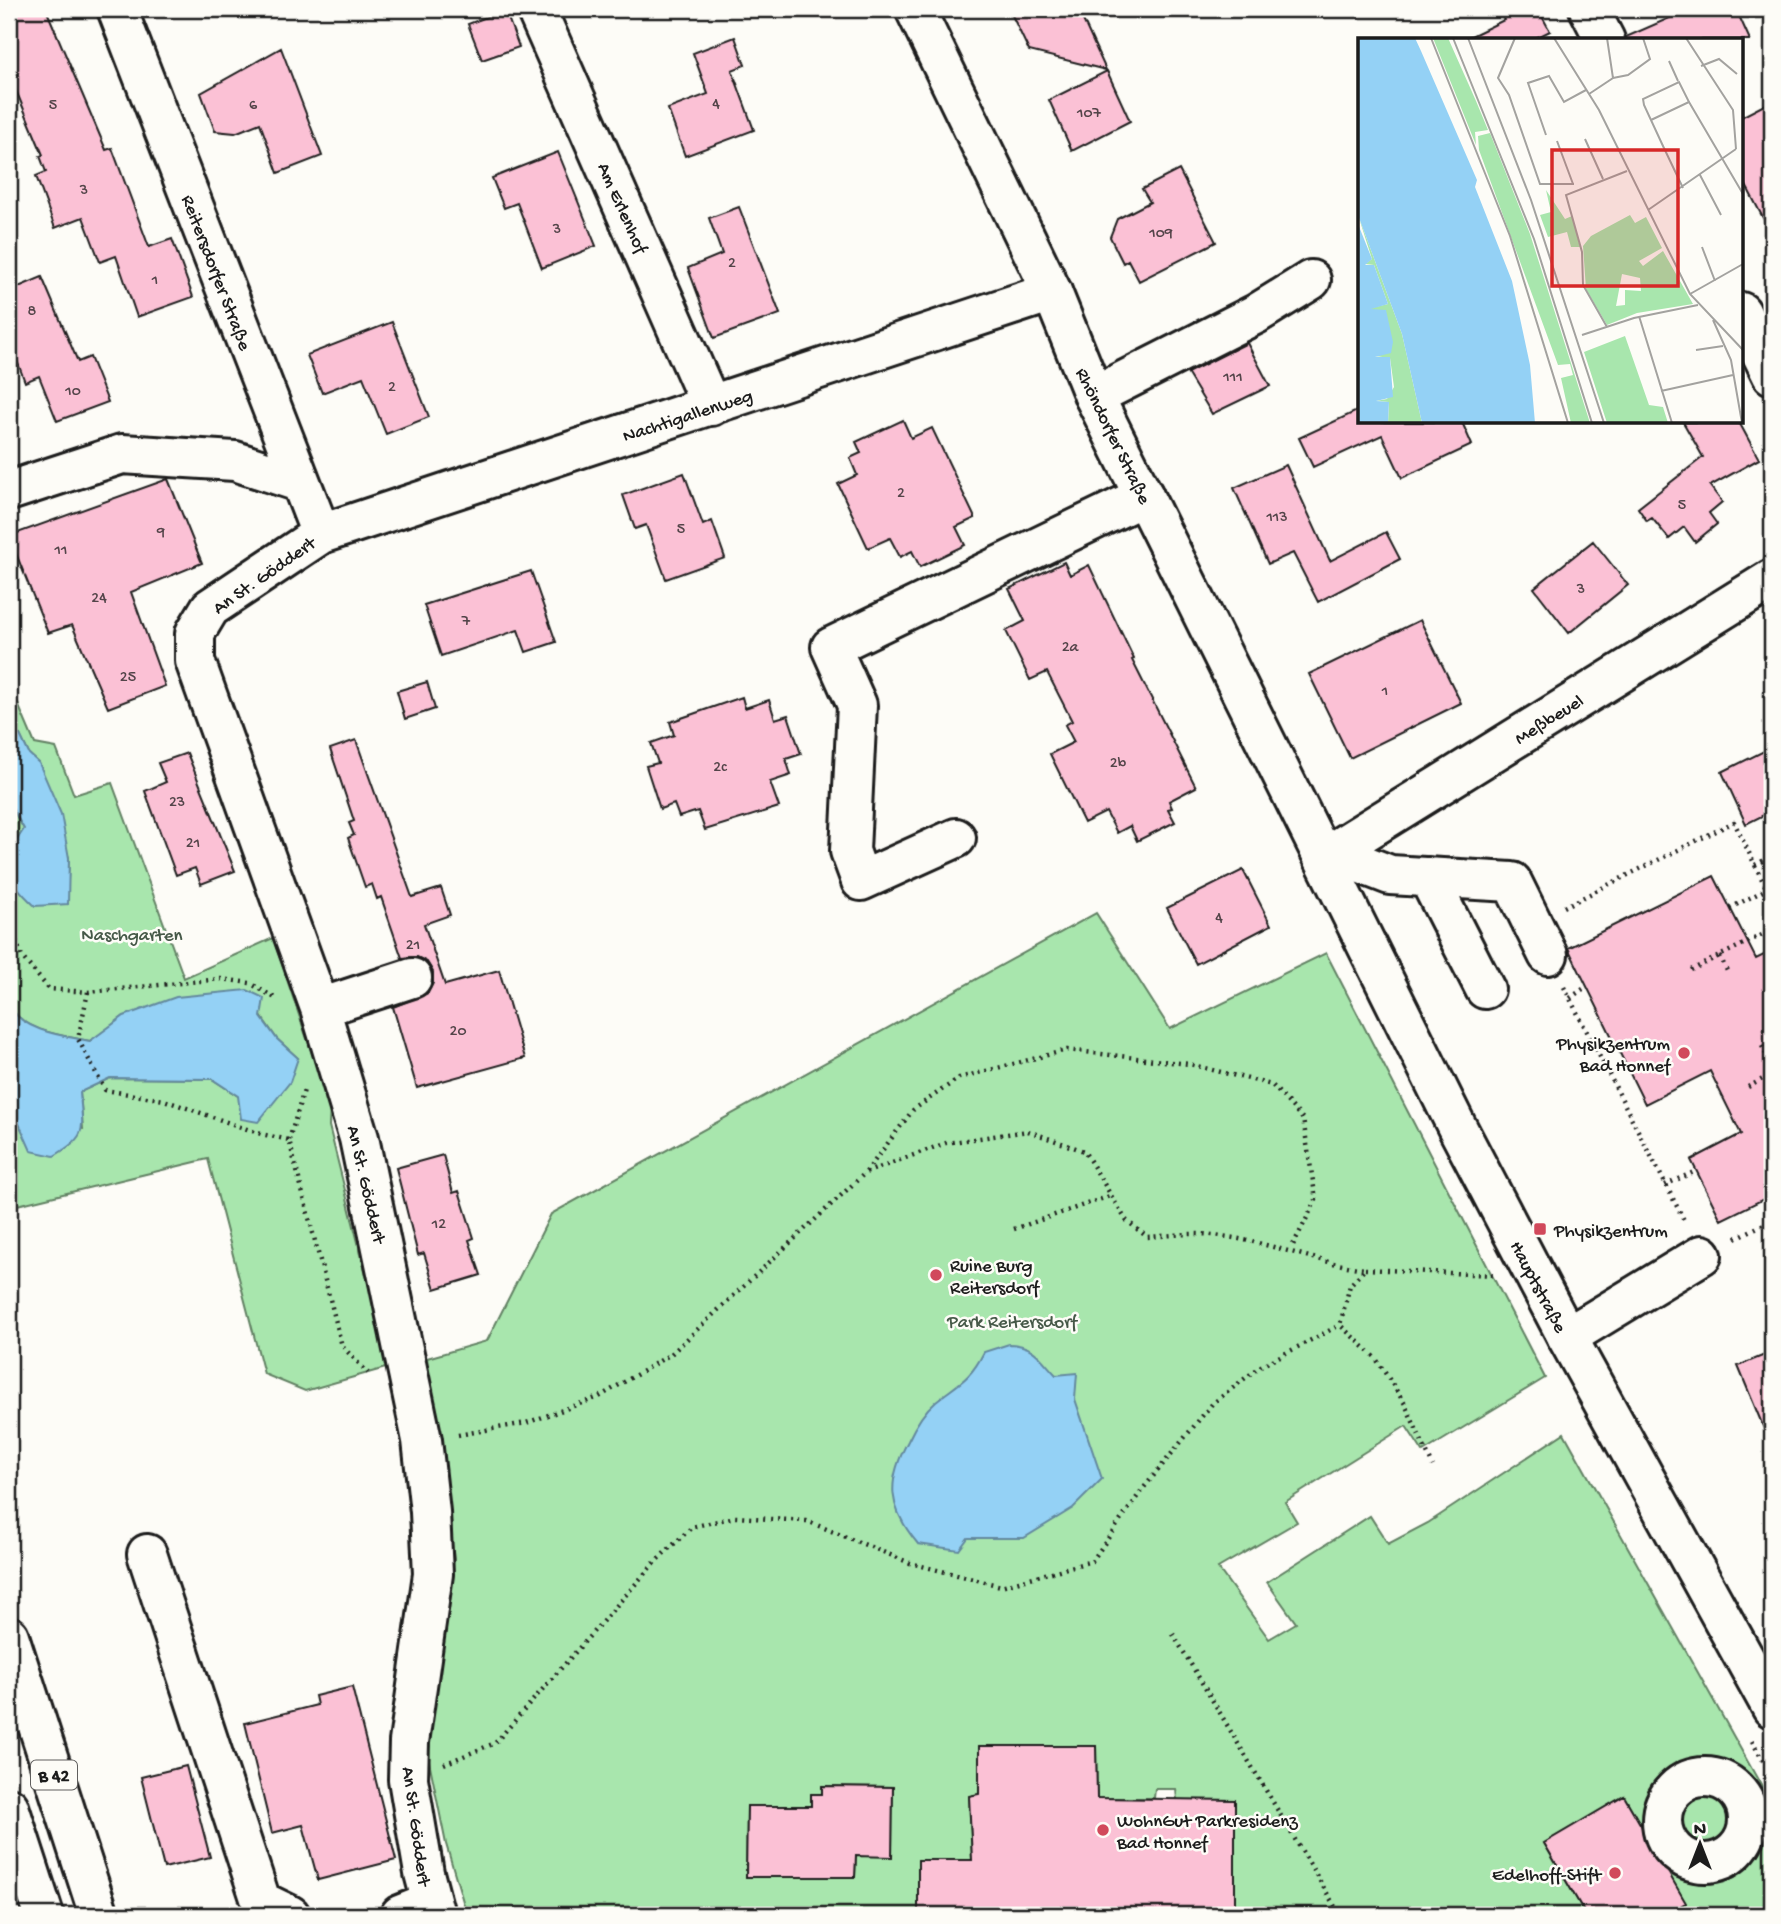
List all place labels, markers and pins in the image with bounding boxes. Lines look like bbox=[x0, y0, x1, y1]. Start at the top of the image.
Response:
place label: Physikzentrum Bad Honnef bbox=[1555, 1034, 1672, 1079]
marker: Physikzentrum Bad Honnef bbox=[1676, 1045, 1692, 1061]
marker: Physikzentrum bbox=[1532, 1221, 1548, 1237]
place label: Physikzentrum bbox=[1553, 1221, 1668, 1244]
place label: Ruine Burg Reitersdorf bbox=[950, 1256, 1041, 1301]
marker: Ruine Burg Reitersdorf bbox=[928, 1267, 944, 1283]
place label: WohnGut Parkresidenz Bad Honnef bbox=[1116, 1811, 1298, 1856]
marker: WohnGut Parkresidenz Bad Honnef bbox=[1095, 1822, 1111, 1838]
place label: Edelhoff-Stift bbox=[1492, 1865, 1603, 1888]
marker: Edelhoff-Stift bbox=[1607, 1865, 1623, 1881]

